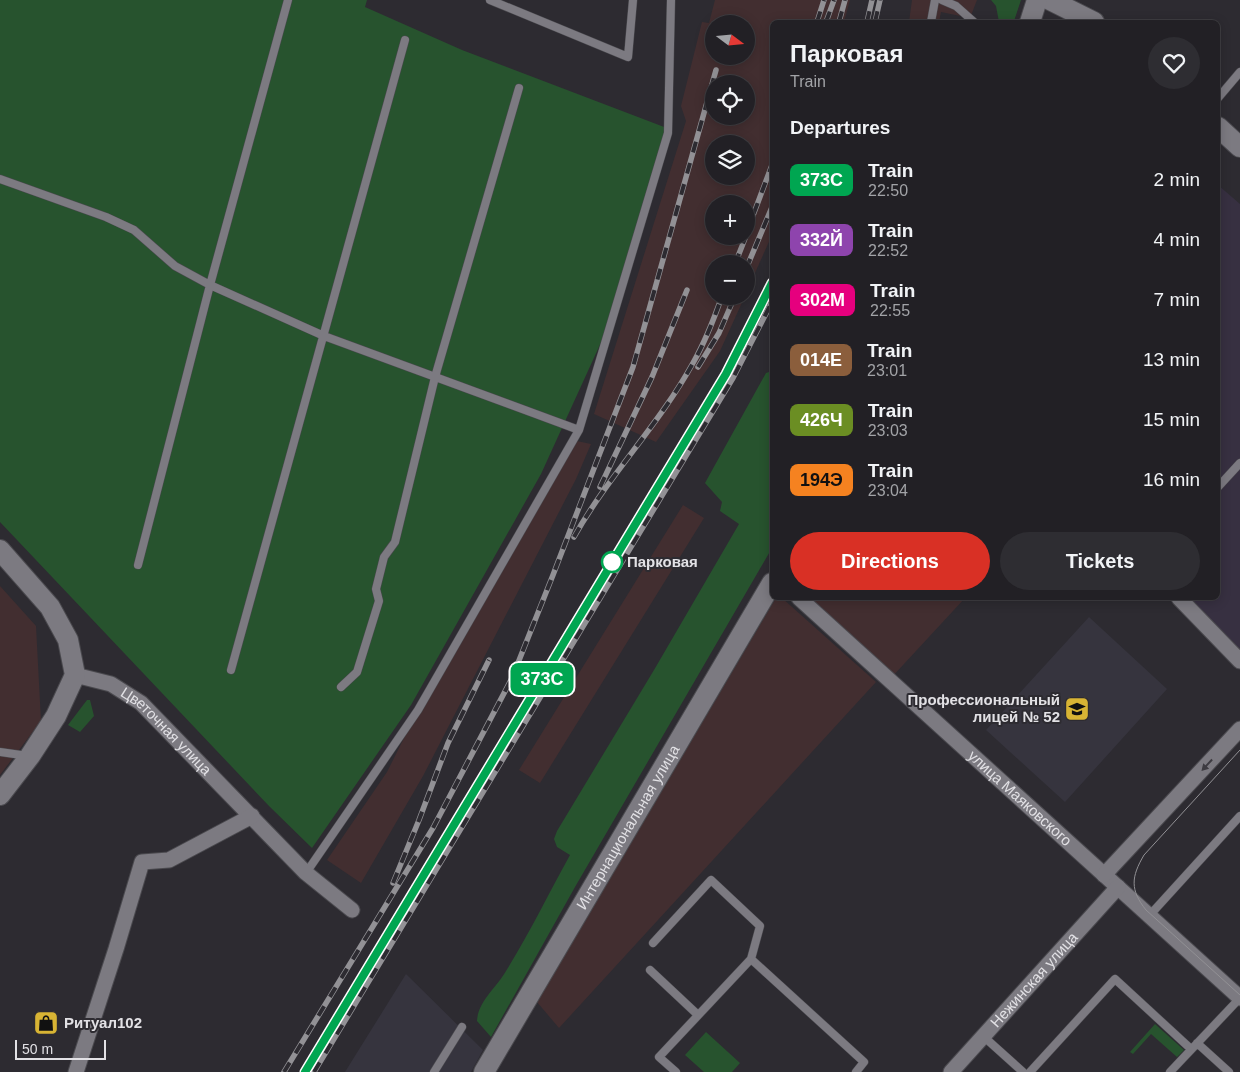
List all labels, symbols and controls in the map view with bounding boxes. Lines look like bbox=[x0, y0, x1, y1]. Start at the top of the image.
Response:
north arrow bbox=[705, 15, 755, 65]
map controls bbox=[705, 15, 755, 305]
button: heart bbox=[1148, 37, 1200, 89]
text: Парковая bbox=[790, 40, 903, 67]
text: Train bbox=[790, 73, 826, 90]
button: locate bbox=[705, 75, 755, 125]
text: Departures bbox=[790, 117, 890, 138]
button: layers bbox=[705, 135, 755, 185]
text: Train bbox=[868, 160, 913, 181]
text: 2 min bbox=[1154, 169, 1200, 190]
text: 373C bbox=[800, 170, 843, 190]
text: 22:50 bbox=[868, 182, 908, 199]
button: + bbox=[705, 195, 755, 245]
text: Train bbox=[868, 220, 913, 241]
text: 4 min bbox=[1154, 229, 1200, 250]
text: 332Й bbox=[800, 230, 843, 250]
text: 22:52 bbox=[868, 242, 908, 259]
button: − bbox=[705, 255, 755, 305]
text: Train bbox=[870, 280, 915, 301]
text: 7 min bbox=[1154, 289, 1200, 310]
text: 302М bbox=[800, 290, 845, 310]
text: 22:55 bbox=[870, 302, 910, 319]
text: Train bbox=[867, 340, 912, 361]
text: 13 min bbox=[1143, 349, 1200, 370]
text: 014Е bbox=[800, 350, 842, 370]
text: 23:01 bbox=[867, 362, 907, 379]
text: Train bbox=[868, 400, 913, 421]
text: 15 min bbox=[1143, 409, 1200, 430]
text: 426Ч bbox=[800, 410, 843, 430]
text: 23:03 bbox=[868, 422, 908, 439]
text: Train bbox=[868, 460, 913, 481]
text: 16 min bbox=[1143, 469, 1200, 490]
text: 194Э bbox=[800, 470, 843, 490]
text: 23:04 bbox=[868, 482, 908, 499]
button: Directions bbox=[790, 532, 990, 590]
button: Tickets bbox=[1000, 532, 1200, 590]
marker: Парковая bbox=[601, 551, 623, 573]
place label: Парковая bbox=[627, 553, 698, 570]
line badge: 373C bbox=[507, 663, 577, 695]
text: 373C bbox=[520, 669, 564, 689]
street label: Цветочная улица bbox=[118, 683, 216, 779]
place label: Профессиональный лицей № 52 bbox=[908, 691, 1060, 725]
school or university icon: Профессиональный лицей № 52 bbox=[1064, 696, 1090, 722]
street label: Интернациональная улица bbox=[573, 741, 683, 912]
street label: улица Маяковского bbox=[965, 747, 1075, 849]
one-way arrow bbox=[1201, 759, 1213, 771]
street label: Нежинская улица bbox=[987, 928, 1081, 1031]
shop icon: Ритуал102 bbox=[33, 1010, 59, 1036]
place label: Ритуал102 bbox=[64, 1014, 142, 1031]
scale bar bbox=[15, 1037, 106, 1060]
text: 50 m bbox=[22, 1041, 53, 1057]

